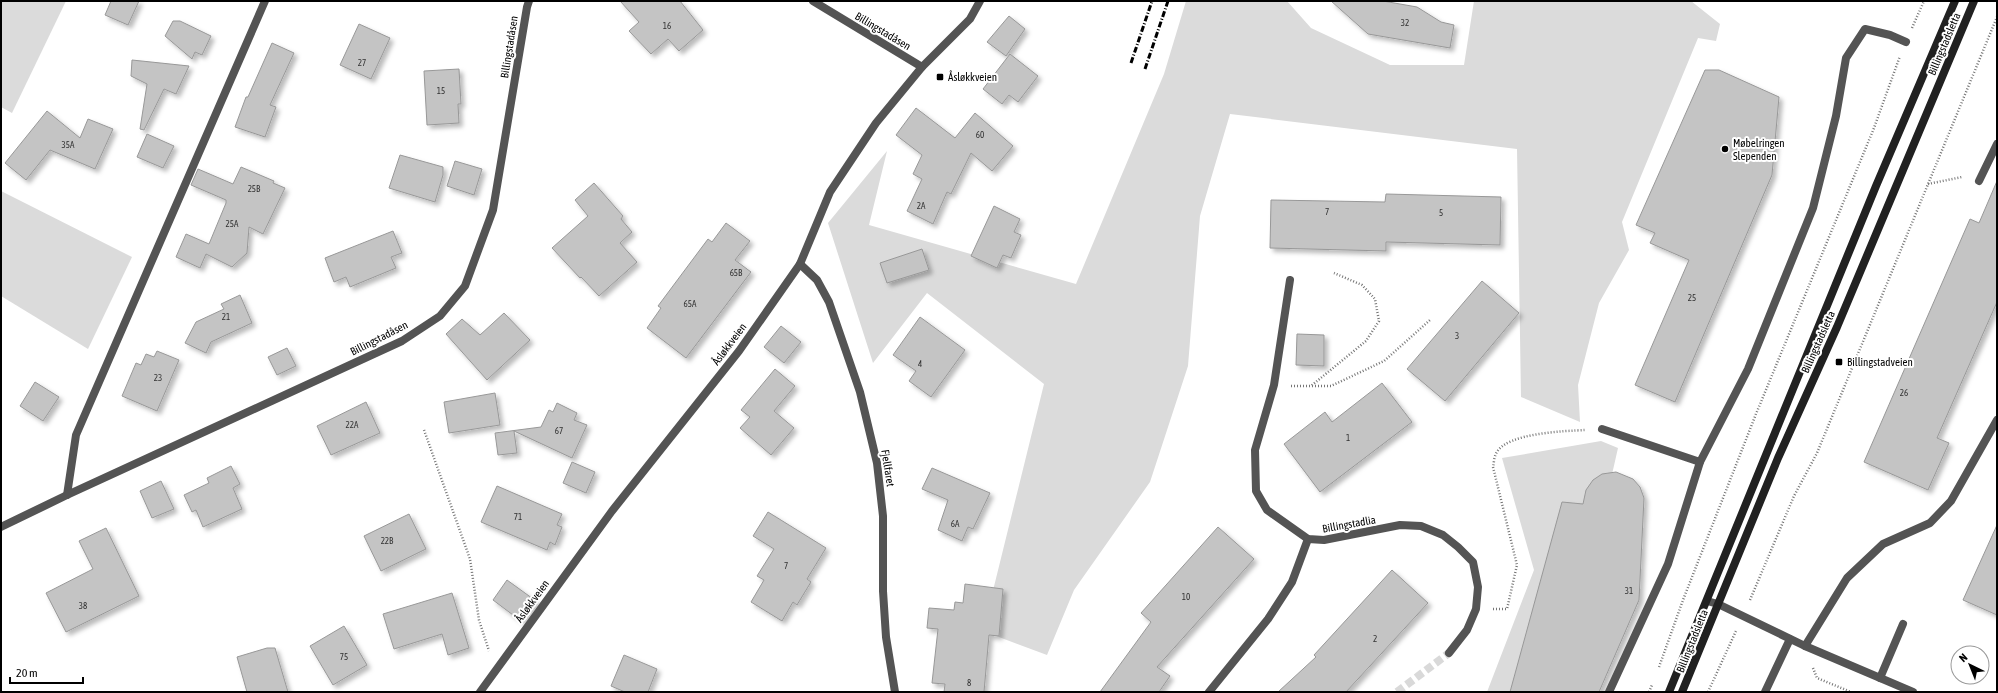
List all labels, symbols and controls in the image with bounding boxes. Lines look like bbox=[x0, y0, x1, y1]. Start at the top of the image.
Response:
street label: Billingstadåsen bbox=[853, 10, 913, 52]
street label: Billingstadsletta bbox=[1925, 11, 1963, 77]
street label: Billingstadåsen bbox=[498, 15, 520, 79]
house number: 32 bbox=[1401, 18, 1409, 28]
house number: 16 bbox=[663, 21, 671, 31]
house number: 27 bbox=[358, 58, 366, 68]
place label: Åsløkkveien bbox=[948, 70, 997, 83]
marker: Åsløkkveien bbox=[935, 72, 945, 82]
house number: 15 bbox=[437, 86, 445, 96]
house number: 60 bbox=[976, 130, 984, 140]
place label: Møbelringen Slependen bbox=[1733, 137, 1785, 162]
house number: 35A bbox=[62, 140, 75, 150]
marker: Møbelringen Slependen bbox=[1720, 144, 1730, 154]
house number: 25B bbox=[248, 184, 261, 194]
house number: 2A bbox=[917, 201, 926, 211]
house number: 7 bbox=[1325, 207, 1329, 217]
house number: 5 bbox=[1439, 208, 1443, 218]
house number: 25A bbox=[226, 219, 239, 229]
house number: 65B bbox=[730, 268, 743, 278]
house number: 25 bbox=[1688, 293, 1696, 303]
house number: 65A bbox=[684, 299, 697, 309]
street label: Billingstadsletta bbox=[1799, 309, 1837, 375]
house number: 21 bbox=[222, 312, 230, 322]
street label: Billingstadåsen bbox=[348, 318, 410, 358]
street label: Åsløkkveien bbox=[709, 320, 749, 367]
house number: 3 bbox=[1455, 331, 1459, 341]
place label: Billingstadveien bbox=[1847, 356, 1913, 368]
marker: Billingstadveien bbox=[1834, 357, 1844, 367]
house number: 4 bbox=[918, 359, 922, 369]
house number: 23 bbox=[154, 373, 162, 383]
house number: 26 bbox=[1900, 388, 1908, 398]
house number: 22A bbox=[346, 420, 359, 430]
house number: 67 bbox=[555, 426, 563, 436]
house number: 1 bbox=[1346, 433, 1350, 443]
street label: Fjellfaret bbox=[879, 449, 897, 487]
house number: 71 bbox=[514, 512, 522, 522]
street label: Billingstadlia bbox=[1321, 513, 1377, 535]
house number: 6A bbox=[951, 519, 960, 529]
house number: 22B bbox=[381, 536, 394, 546]
house number: 7 bbox=[784, 561, 788, 571]
street label: Åsløkkveien bbox=[512, 577, 551, 624]
house number: 31 bbox=[1625, 586, 1633, 596]
house number: 10 bbox=[1182, 592, 1190, 602]
house number: 38 bbox=[79, 601, 87, 611]
street label: Billingstadsletta bbox=[1674, 608, 1710, 674]
house number: 2 bbox=[1373, 634, 1377, 644]
north arrow bbox=[1950, 645, 1990, 685]
text: N bbox=[1957, 651, 1970, 664]
house number: 75 bbox=[340, 652, 348, 662]
scale bar bbox=[10, 659, 83, 685]
text: 20 m bbox=[16, 666, 38, 680]
house number: 8 bbox=[967, 678, 971, 688]

